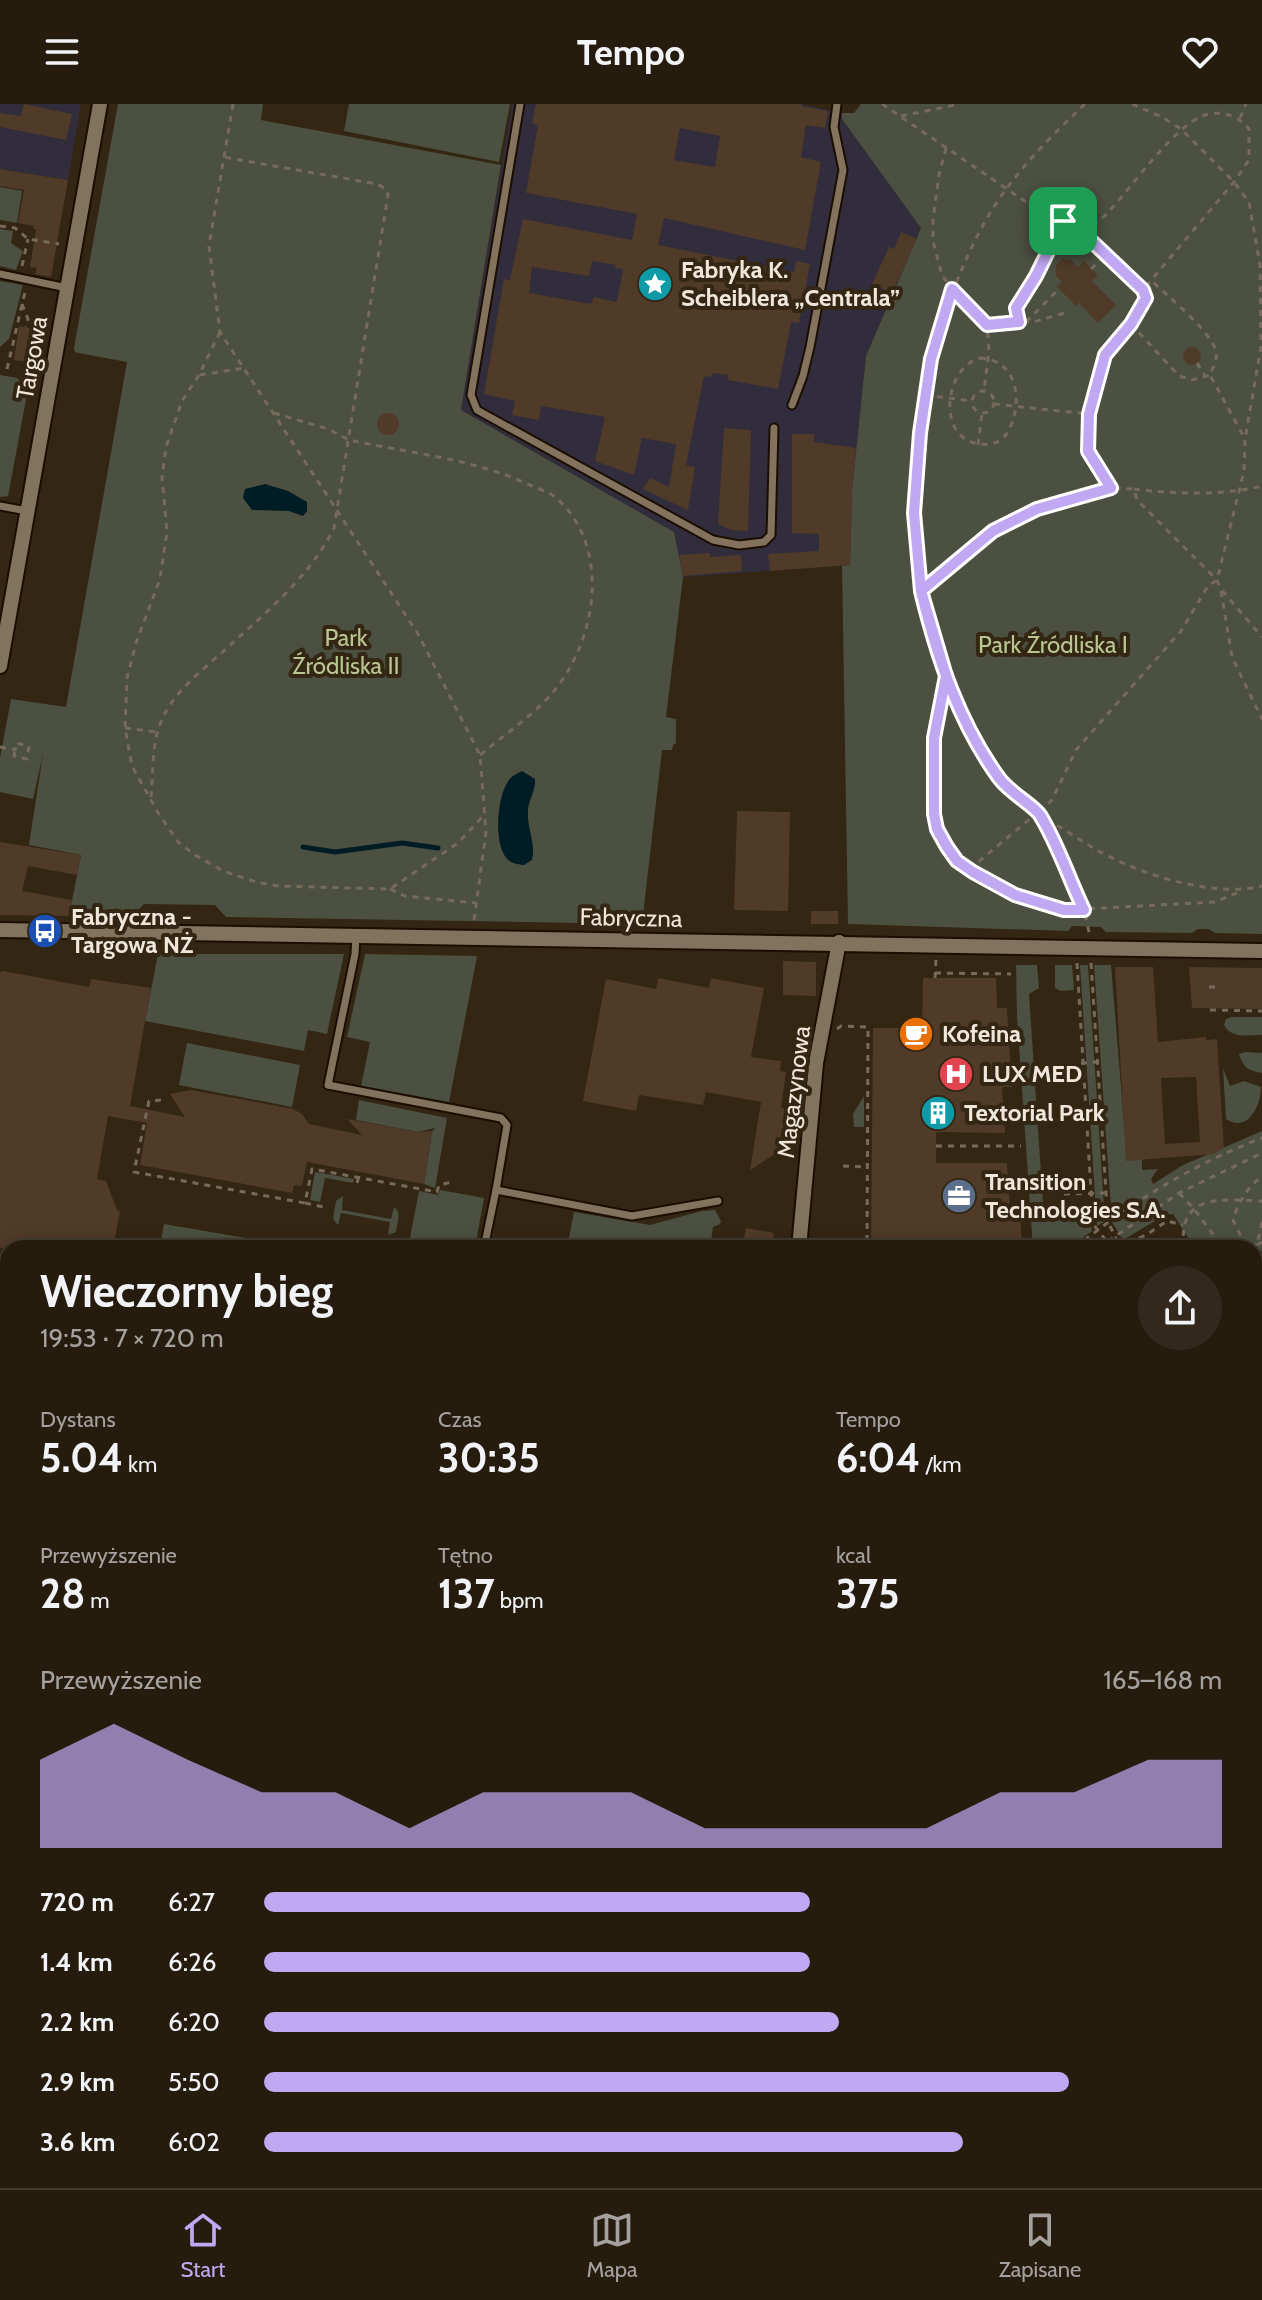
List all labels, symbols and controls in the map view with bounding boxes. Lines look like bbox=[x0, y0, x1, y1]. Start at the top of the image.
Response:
icon: menu bbox=[40, 30, 84, 74]
text: Tempo bbox=[577, 30, 685, 74]
icon: heart bbox=[1178, 30, 1222, 74]
pin bbox=[1029, 187, 1097, 255]
icon: arrive bbox=[1041, 199, 1085, 243]
place label: Fabryka K. Scheiblera „Centrala” bbox=[681, 255, 900, 312]
place icon: Fabryka K. Scheiblera „Centrala” bbox=[636, 265, 674, 303]
street label: Targowa bbox=[10, 313, 53, 402]
park label: Park Źródliska II bbox=[292, 623, 400, 680]
park label: Park Źródliska I bbox=[978, 630, 1128, 659]
place label: Fabryczna - Targowa NŻ bbox=[71, 902, 193, 959]
street label: Fabryczna bbox=[579, 902, 683, 933]
bus stop icon: Fabryczna - Targowa NŻ bbox=[26, 912, 64, 950]
cafe icon: Kofeina bbox=[897, 1015, 935, 1053]
place label: Kofeina bbox=[942, 1019, 1021, 1048]
street label: Magazynowa bbox=[771, 1024, 816, 1160]
hospital icon: LUX MED bbox=[937, 1055, 975, 1093]
place label: LUX MED bbox=[982, 1059, 1082, 1088]
building icon: Textorial Park bbox=[919, 1094, 957, 1132]
place label: Textorial Park bbox=[964, 1098, 1105, 1127]
place label: Transition Technologies S.A. bbox=[985, 1167, 1166, 1224]
office icon: Transition Technologies S.A. bbox=[940, 1177, 978, 1215]
text: Wieczorny bieg bbox=[40, 1265, 333, 1318]
button: share bbox=[1138, 1266, 1222, 1350]
text: 19:53 · 7 × 720 m bbox=[40, 1322, 224, 1354]
text: Dystans bbox=[40, 1406, 116, 1433]
text: Czas bbox=[438, 1406, 482, 1433]
text: Tempo bbox=[836, 1406, 901, 1433]
text: 5.04 bbox=[40, 1433, 123, 1482]
text: 30:35 bbox=[438, 1433, 540, 1482]
text: 6:04 bbox=[836, 1433, 920, 1482]
text: km bbox=[123, 1451, 157, 1478]
text: /km bbox=[920, 1451, 962, 1478]
text: Przewyższenie bbox=[40, 1542, 177, 1569]
text: Tętno bbox=[438, 1542, 493, 1569]
text: kcal bbox=[836, 1542, 871, 1569]
text: 28 bbox=[40, 1569, 85, 1618]
text: 137 bbox=[438, 1569, 495, 1618]
text: 375 bbox=[836, 1569, 899, 1618]
text: m bbox=[85, 1587, 110, 1614]
text: bpm bbox=[495, 1587, 543, 1614]
text: Przewyższenie bbox=[40, 1664, 202, 1696]
text: 165–168 m bbox=[1103, 1664, 1222, 1696]
text: 720 m bbox=[40, 1886, 114, 1918]
text: 6:27 bbox=[168, 1886, 215, 1918]
text: 1.4 km bbox=[40, 1946, 113, 1978]
text: 6:26 bbox=[168, 1946, 217, 1978]
text: 2.2 km bbox=[40, 2006, 114, 2038]
text: 6:20 bbox=[168, 2006, 220, 2038]
text: 2.9 km bbox=[40, 2066, 115, 2098]
text: 5:50 bbox=[168, 2066, 220, 2098]
text: 3.6 km bbox=[40, 2126, 115, 2158]
text: 6:02 bbox=[168, 2126, 220, 2158]
tab: Start bbox=[181, 2208, 225, 2283]
tab: Mapa bbox=[587, 2208, 638, 2283]
tab: Zapisane bbox=[999, 2208, 1081, 2283]

